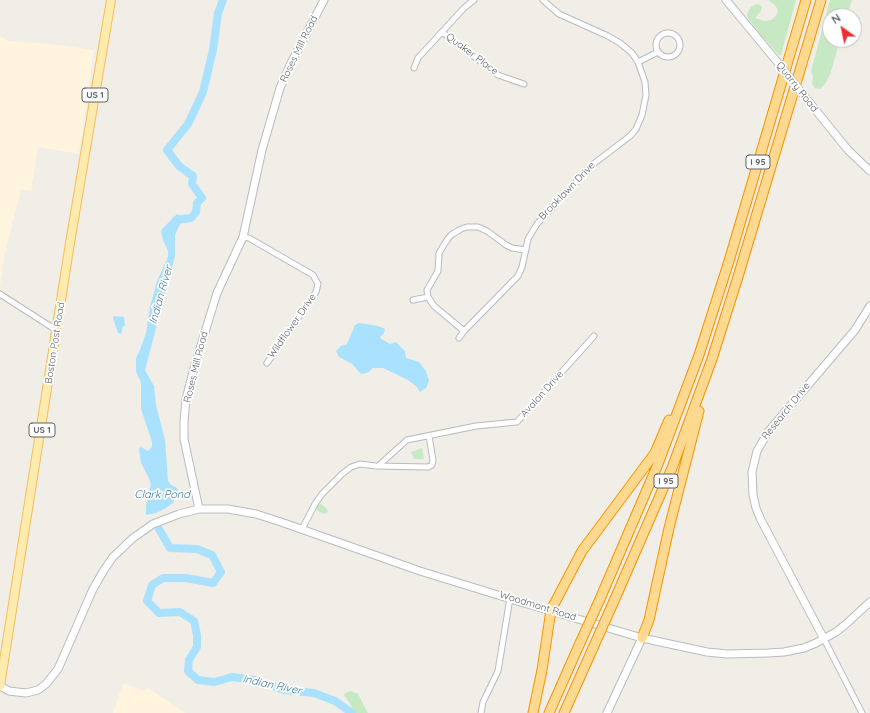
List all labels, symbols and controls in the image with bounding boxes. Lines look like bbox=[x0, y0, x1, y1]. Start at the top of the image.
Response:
north arrow bbox=[822, 8, 862, 48]
text: N bbox=[829, 11, 843, 27]
street label: Roses Mill Road bbox=[278, 14, 320, 84]
street label: Quaker Place bbox=[444, 31, 500, 77]
street label: Quarry Road bbox=[774, 60, 820, 114]
road number: US 1 bbox=[82, 88, 108, 102]
road number: I 95 bbox=[746, 155, 770, 169]
street label: Brooklawn Drive bbox=[536, 160, 598, 222]
water label: Indian River bbox=[146, 264, 176, 326]
street label: Wildflower Drive bbox=[265, 292, 319, 360]
street label: Boston Post Road bbox=[43, 301, 67, 385]
street label: Roses Mill Road bbox=[181, 330, 211, 404]
street label: Avalon Drive bbox=[518, 368, 566, 420]
street label: Research Drive bbox=[759, 380, 813, 442]
road number: US 1 bbox=[29, 423, 55, 437]
road number: I 95 bbox=[654, 474, 678, 488]
water label: Clark Pond bbox=[134, 488, 190, 502]
street label: Woodmont Road bbox=[498, 589, 578, 623]
water label: Indian River bbox=[241, 672, 303, 698]

